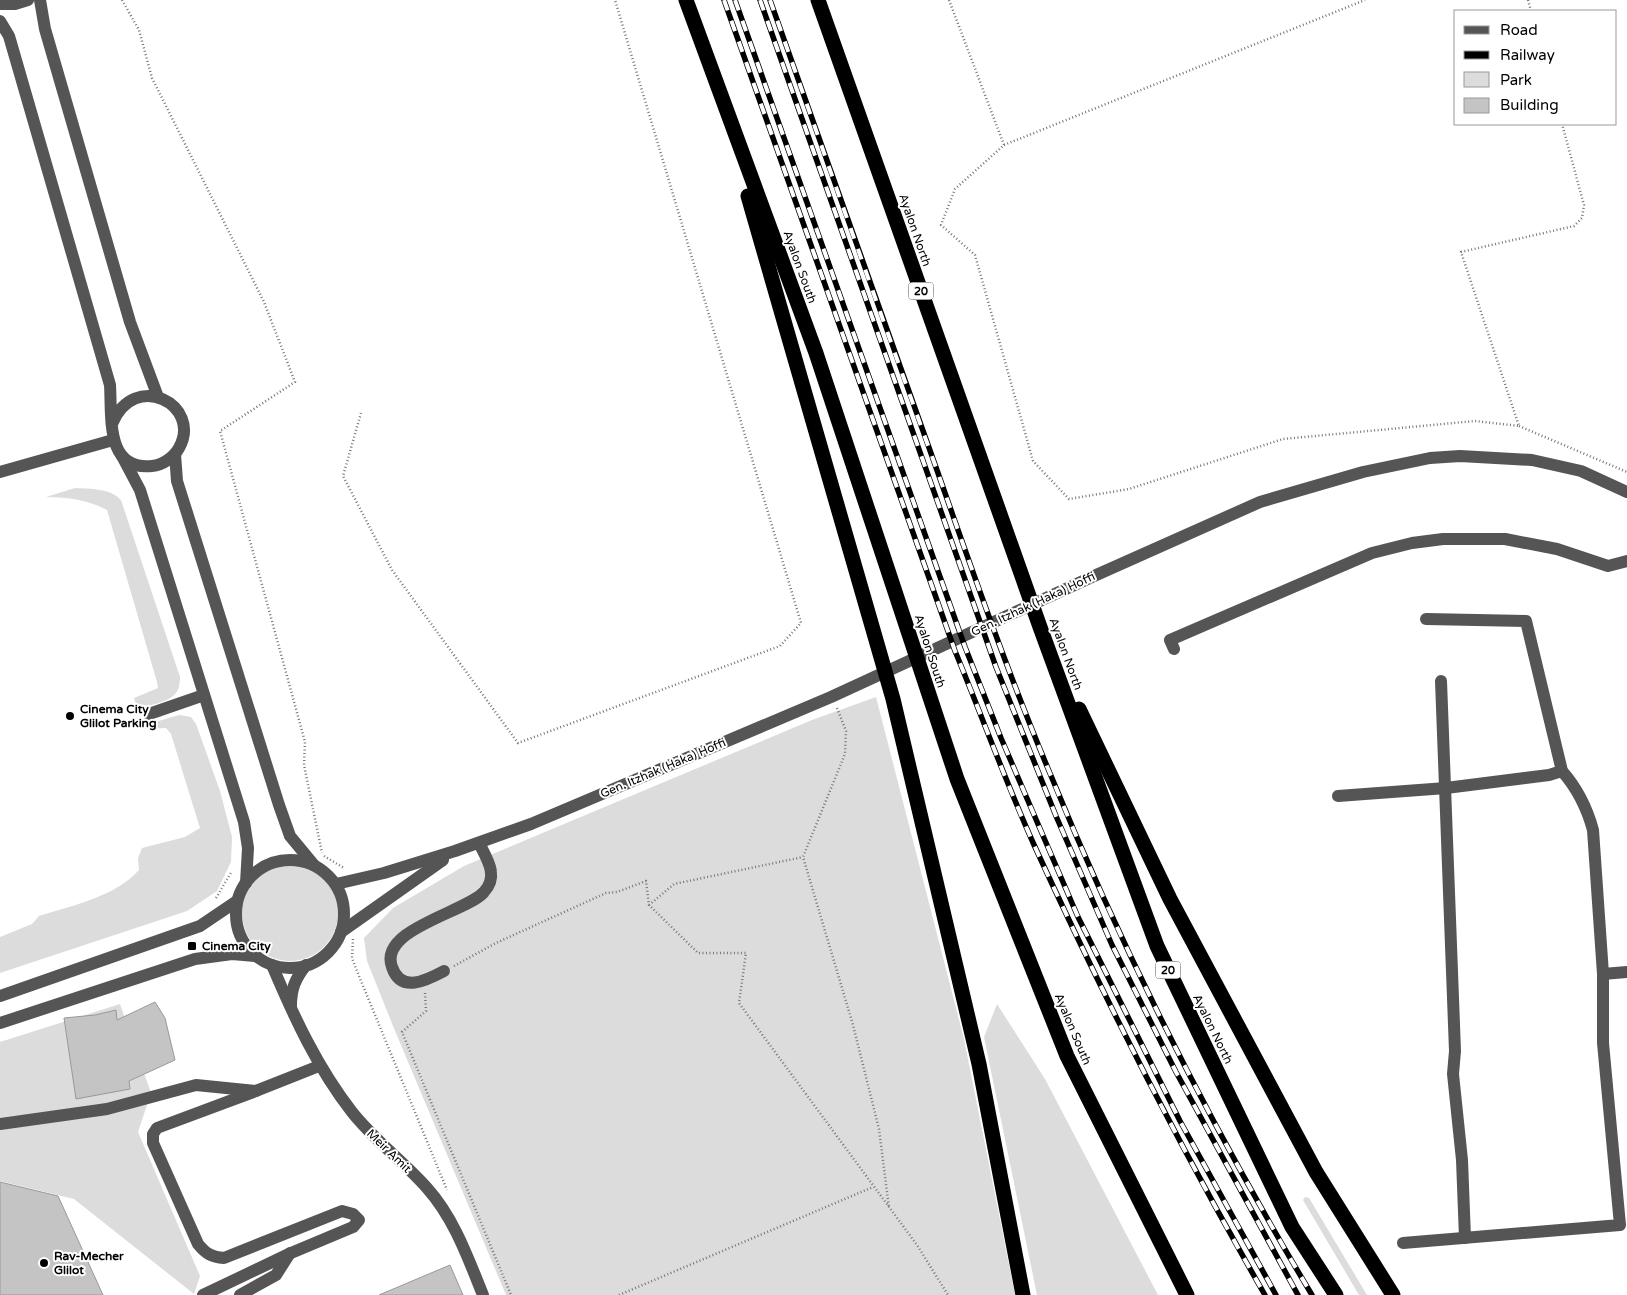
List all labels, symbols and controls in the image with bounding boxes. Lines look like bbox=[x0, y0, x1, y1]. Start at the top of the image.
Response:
legend bbox=[1454, 10, 1617, 125]
text: Road bbox=[1500, 21, 1538, 39]
text: Railway bbox=[1500, 46, 1555, 64]
text: Park bbox=[1500, 71, 1532, 89]
text: Building bbox=[1500, 96, 1559, 114]
street label: Ayalon North bbox=[896, 192, 934, 268]
street label: Ayalon South bbox=[780, 229, 820, 305]
road number: 20 bbox=[908, 282, 934, 300]
street label: Gen. Itzhak (Haka) Hoffi bbox=[969, 569, 1097, 639]
street label: Ayalon South bbox=[912, 613, 948, 689]
street label: Ayalon North bbox=[1046, 616, 1086, 692]
place label: Cinema City Glilot Parking bbox=[80, 702, 157, 731]
marker: Cinema City Glilot Parking bbox=[64, 710, 76, 722]
street label: Gen. Itzhak (Haka) Hoffi bbox=[598, 735, 728, 801]
place label: Cinema City bbox=[202, 939, 271, 954]
marker: Cinema City bbox=[186, 940, 198, 952]
road number: 20 bbox=[1156, 962, 1180, 978]
street label: Ayalon South bbox=[1052, 991, 1094, 1067]
street label: Ayalon North bbox=[1190, 992, 1236, 1066]
street label: Meir Amit bbox=[364, 1126, 414, 1176]
place label: Rav-Mecher Glilot bbox=[54, 1249, 124, 1277]
marker: Rav-Mecher Glilot bbox=[38, 1257, 50, 1269]

